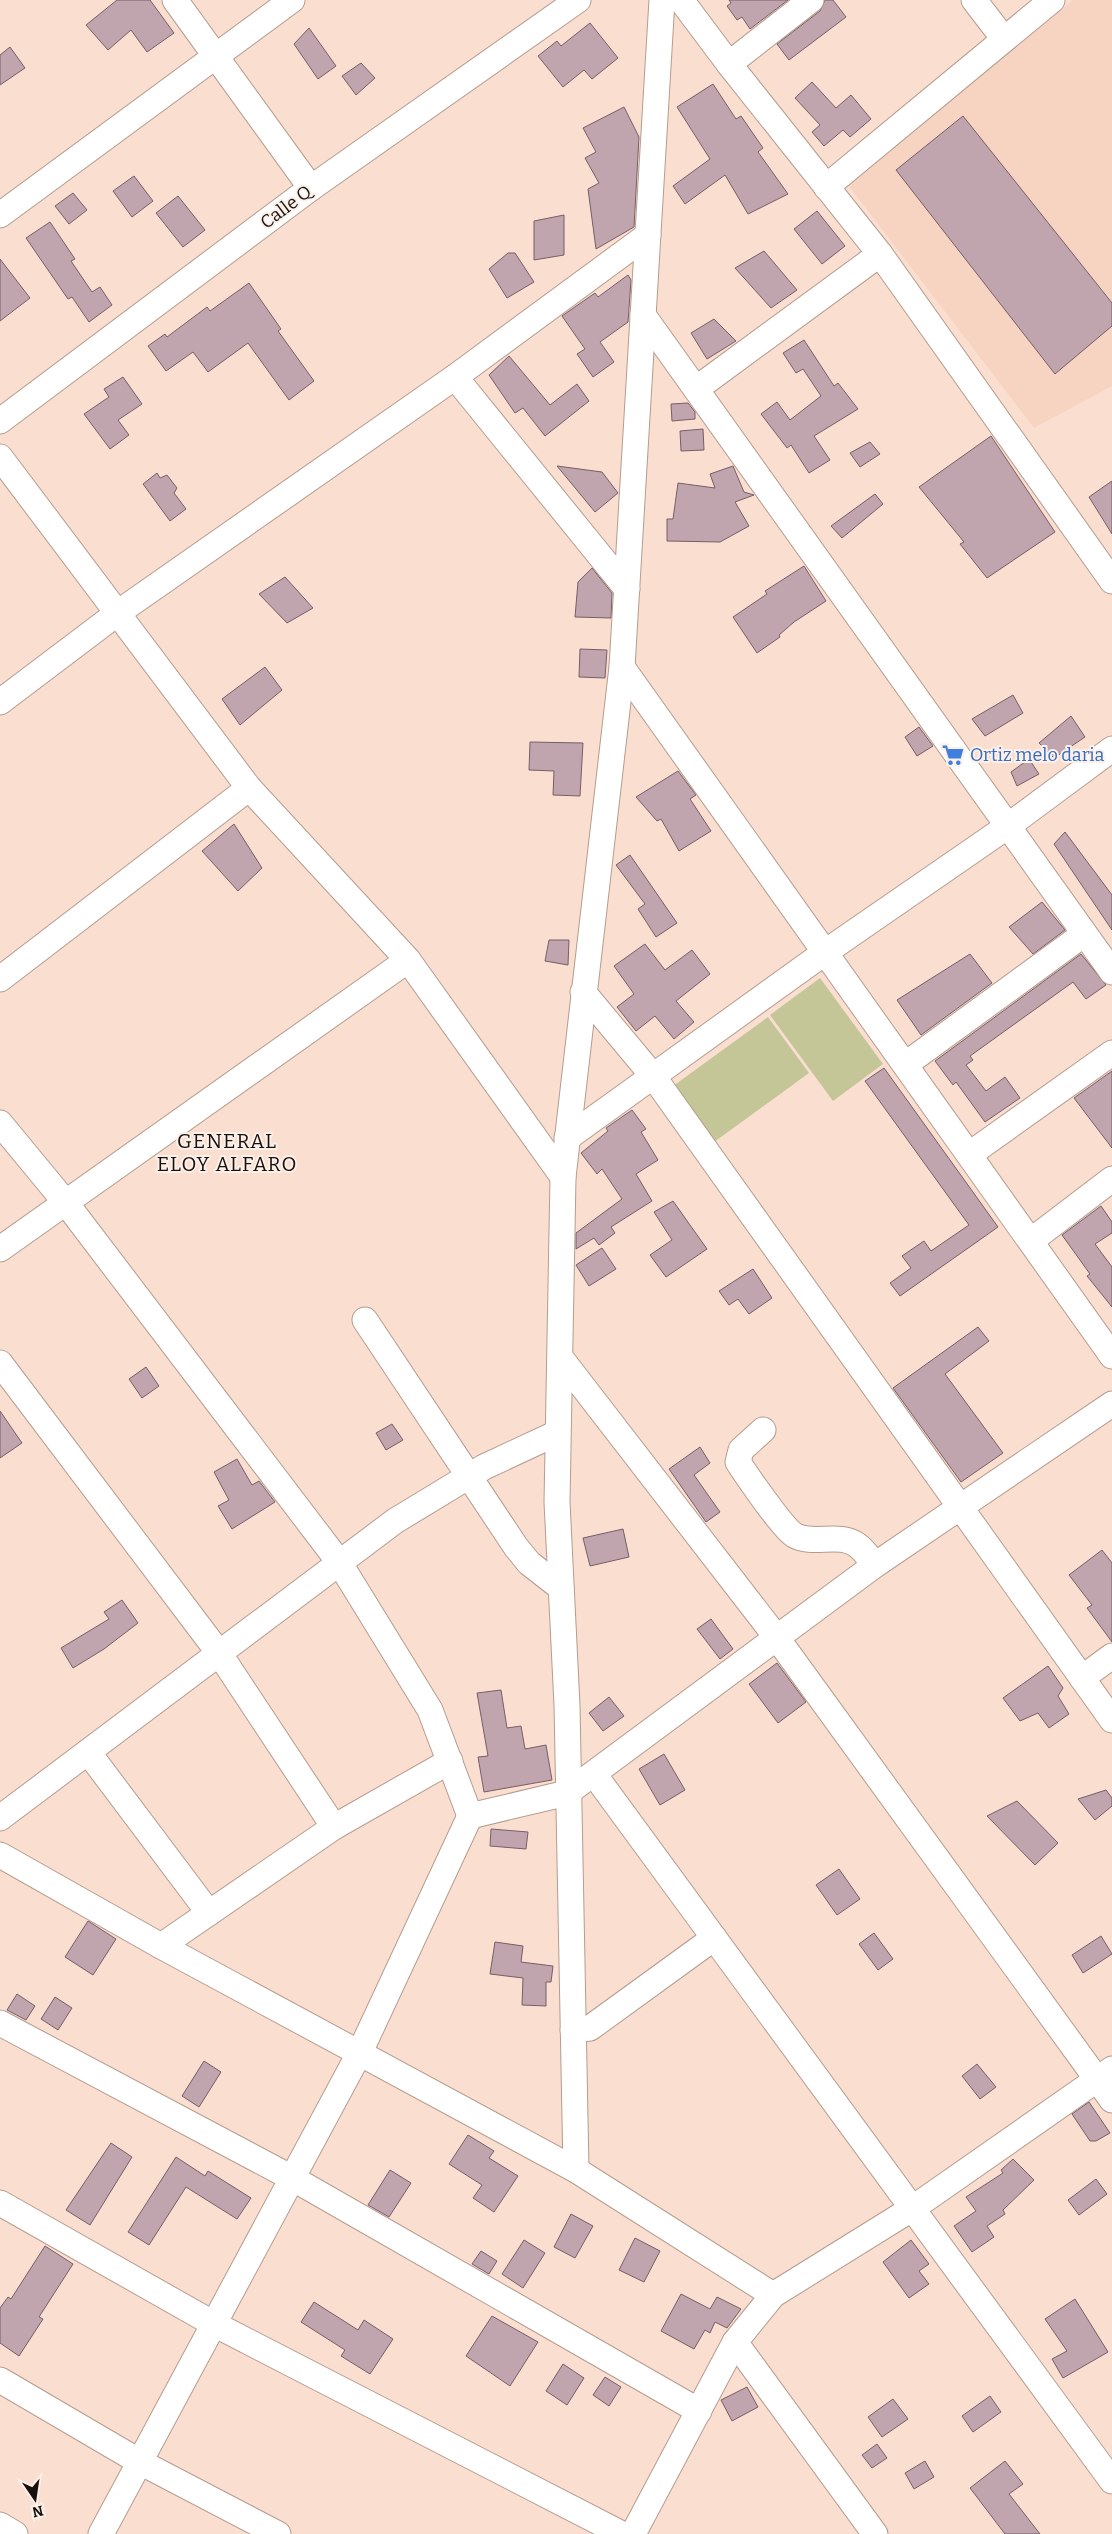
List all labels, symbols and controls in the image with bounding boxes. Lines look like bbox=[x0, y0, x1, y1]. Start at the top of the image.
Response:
street label: Calle Q bbox=[256, 180, 317, 233]
supermarket icon: Ortiz melo daria bbox=[940, 742, 966, 768]
place label: Ortiz melo daria bbox=[970, 744, 1104, 766]
district label: GENERAL ELOY ALFARO bbox=[157, 1129, 297, 1176]
north arrow bbox=[10, 2474, 60, 2524]
text: N bbox=[30, 2502, 45, 2521]

